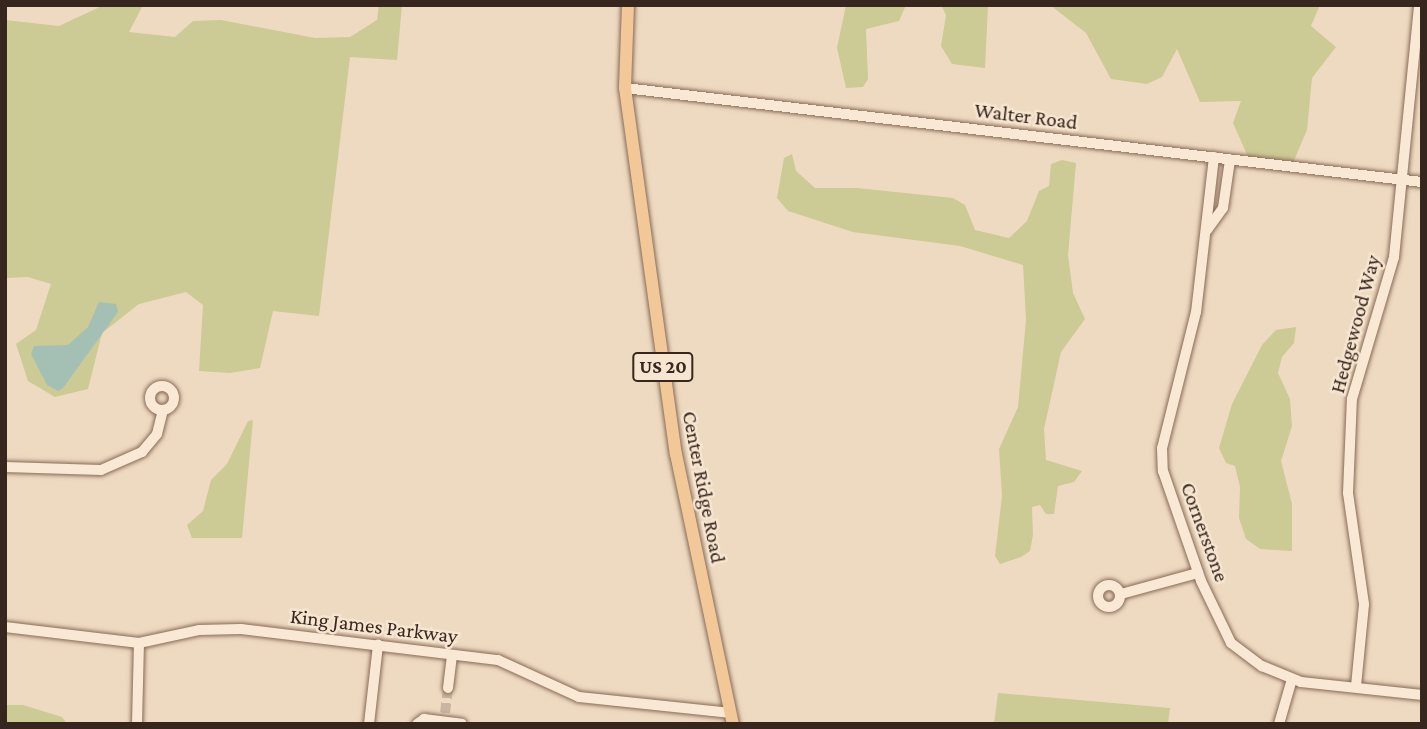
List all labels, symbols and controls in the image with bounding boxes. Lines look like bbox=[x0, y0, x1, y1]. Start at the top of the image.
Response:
street label: Walter Road bbox=[973, 97, 1079, 135]
street label: Hedgewood Way bbox=[1324, 252, 1386, 396]
road number: US 20 bbox=[632, 352, 694, 382]
street label: Center Ridge Road bbox=[677, 409, 731, 565]
street label: Cornerstone bbox=[1175, 479, 1235, 585]
street label: King James Parkway bbox=[289, 603, 459, 649]

